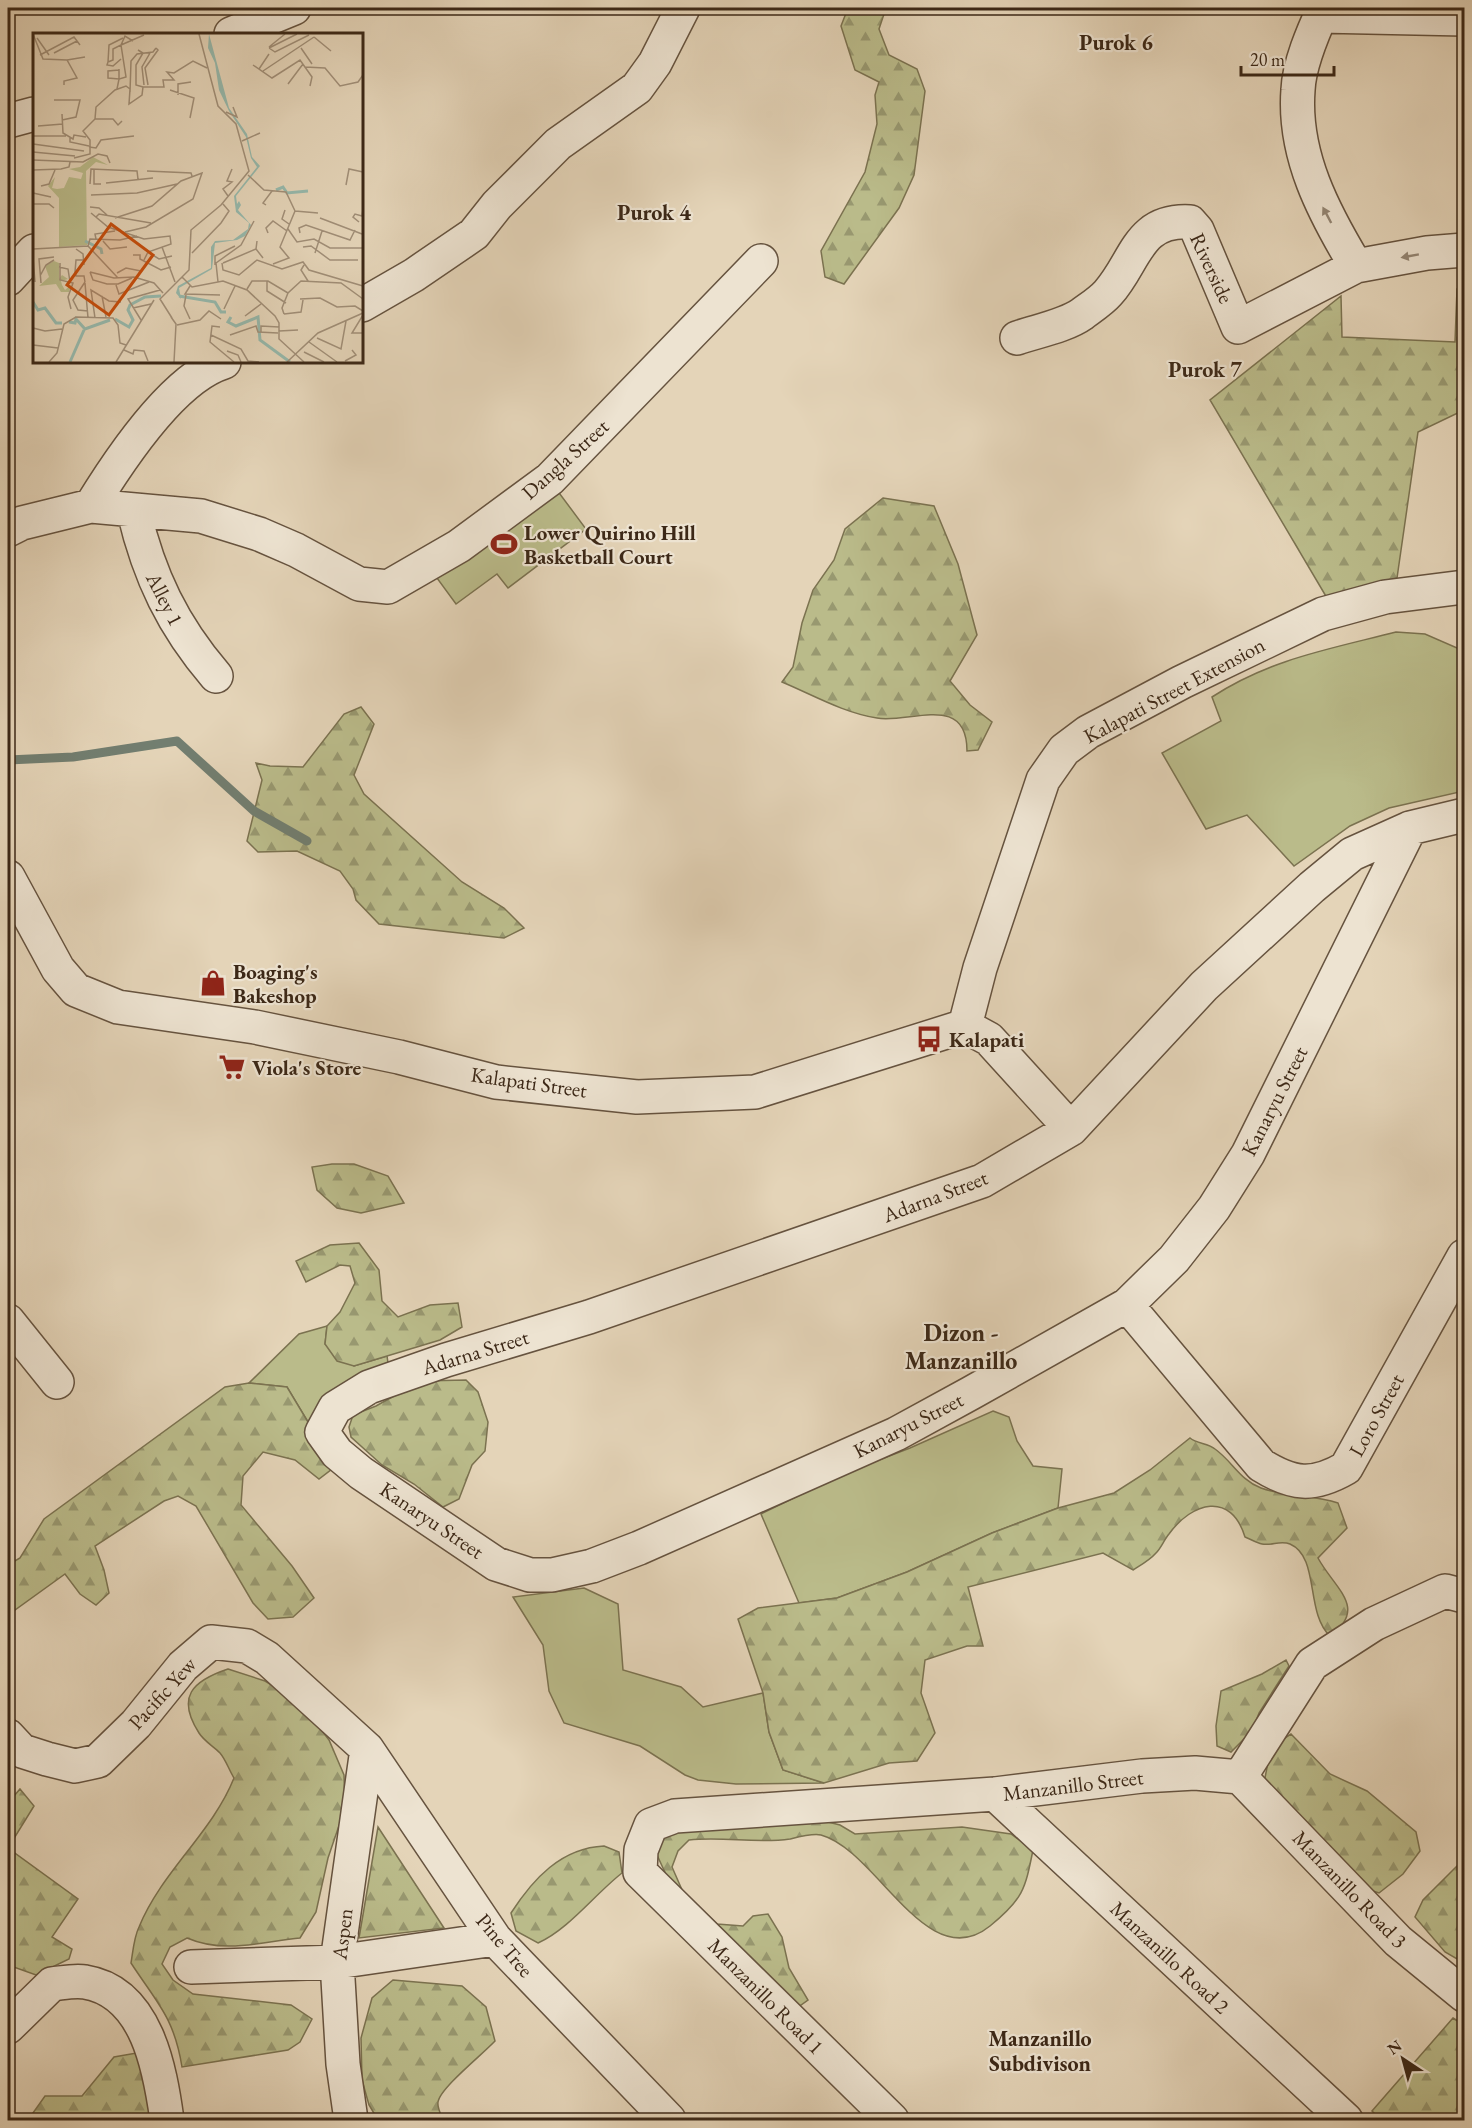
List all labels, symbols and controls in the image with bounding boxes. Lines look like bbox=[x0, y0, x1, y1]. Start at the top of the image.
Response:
district label: Purok 6 bbox=[1079, 28, 1153, 57]
inset map bbox=[33, 33, 363, 363]
scale bar bbox=[1241, 39, 1334, 77]
text: 20 m bbox=[1250, 48, 1285, 71]
district label: Purok 4 bbox=[617, 198, 691, 227]
one-way arrow bbox=[1322, 207, 1332, 224]
street label: Riverside bbox=[1184, 228, 1240, 308]
one-way arrow bbox=[1401, 252, 1420, 261]
district label: Purok 7 bbox=[1168, 355, 1242, 384]
street label: Dangla Street bbox=[516, 413, 615, 505]
place label: Lower Quirino Hill Basketball Court bbox=[524, 519, 696, 570]
sports icon: Lower Quirino Hill Basketball Court bbox=[489, 529, 519, 559]
street label: Alley 1 bbox=[140, 567, 190, 630]
street label: Kalapati Street Extension bbox=[1079, 631, 1269, 749]
place label: Boaging's Bakeshop bbox=[233, 958, 317, 1009]
shop icon: Boaging's Bakeshop bbox=[198, 968, 228, 998]
bus stop icon: Kalapati bbox=[914, 1024, 944, 1054]
place label: Kalapati bbox=[949, 1026, 1024, 1053]
street label: Kanaryu Street bbox=[1235, 1041, 1313, 1160]
supermarket icon: Viola's Store bbox=[217, 1052, 247, 1082]
place label: Viola's Store bbox=[252, 1054, 362, 1081]
street label: Kalapati Street bbox=[469, 1060, 589, 1104]
street label: Adarna Street bbox=[878, 1163, 992, 1229]
district label: Dizon - Manzanillo bbox=[905, 1317, 1017, 1376]
street label: Adarna Street bbox=[417, 1323, 532, 1381]
street label: Loro Street bbox=[1342, 1369, 1410, 1461]
street label: Kanaryu Street bbox=[849, 1386, 968, 1464]
street label: Kanaryu Street bbox=[375, 1475, 490, 1565]
street label: Pacific Yew bbox=[122, 1650, 202, 1735]
street label: Manzanillo Street bbox=[1001, 1763, 1145, 1807]
street label: Manzanillo Road 3 bbox=[1287, 1824, 1413, 1954]
street label: Manzanillo Road 2 bbox=[1105, 1895, 1235, 2019]
street label: Aspen bbox=[325, 1907, 359, 1962]
street label: Pine Tree bbox=[470, 1907, 540, 1983]
street label: Manzanillo Road 1 bbox=[702, 1932, 830, 2060]
district label: Manzanillo Subdivison bbox=[988, 2024, 1092, 2078]
north arrow bbox=[1373, 2029, 1433, 2089]
text: N bbox=[1383, 2035, 1406, 2060]

